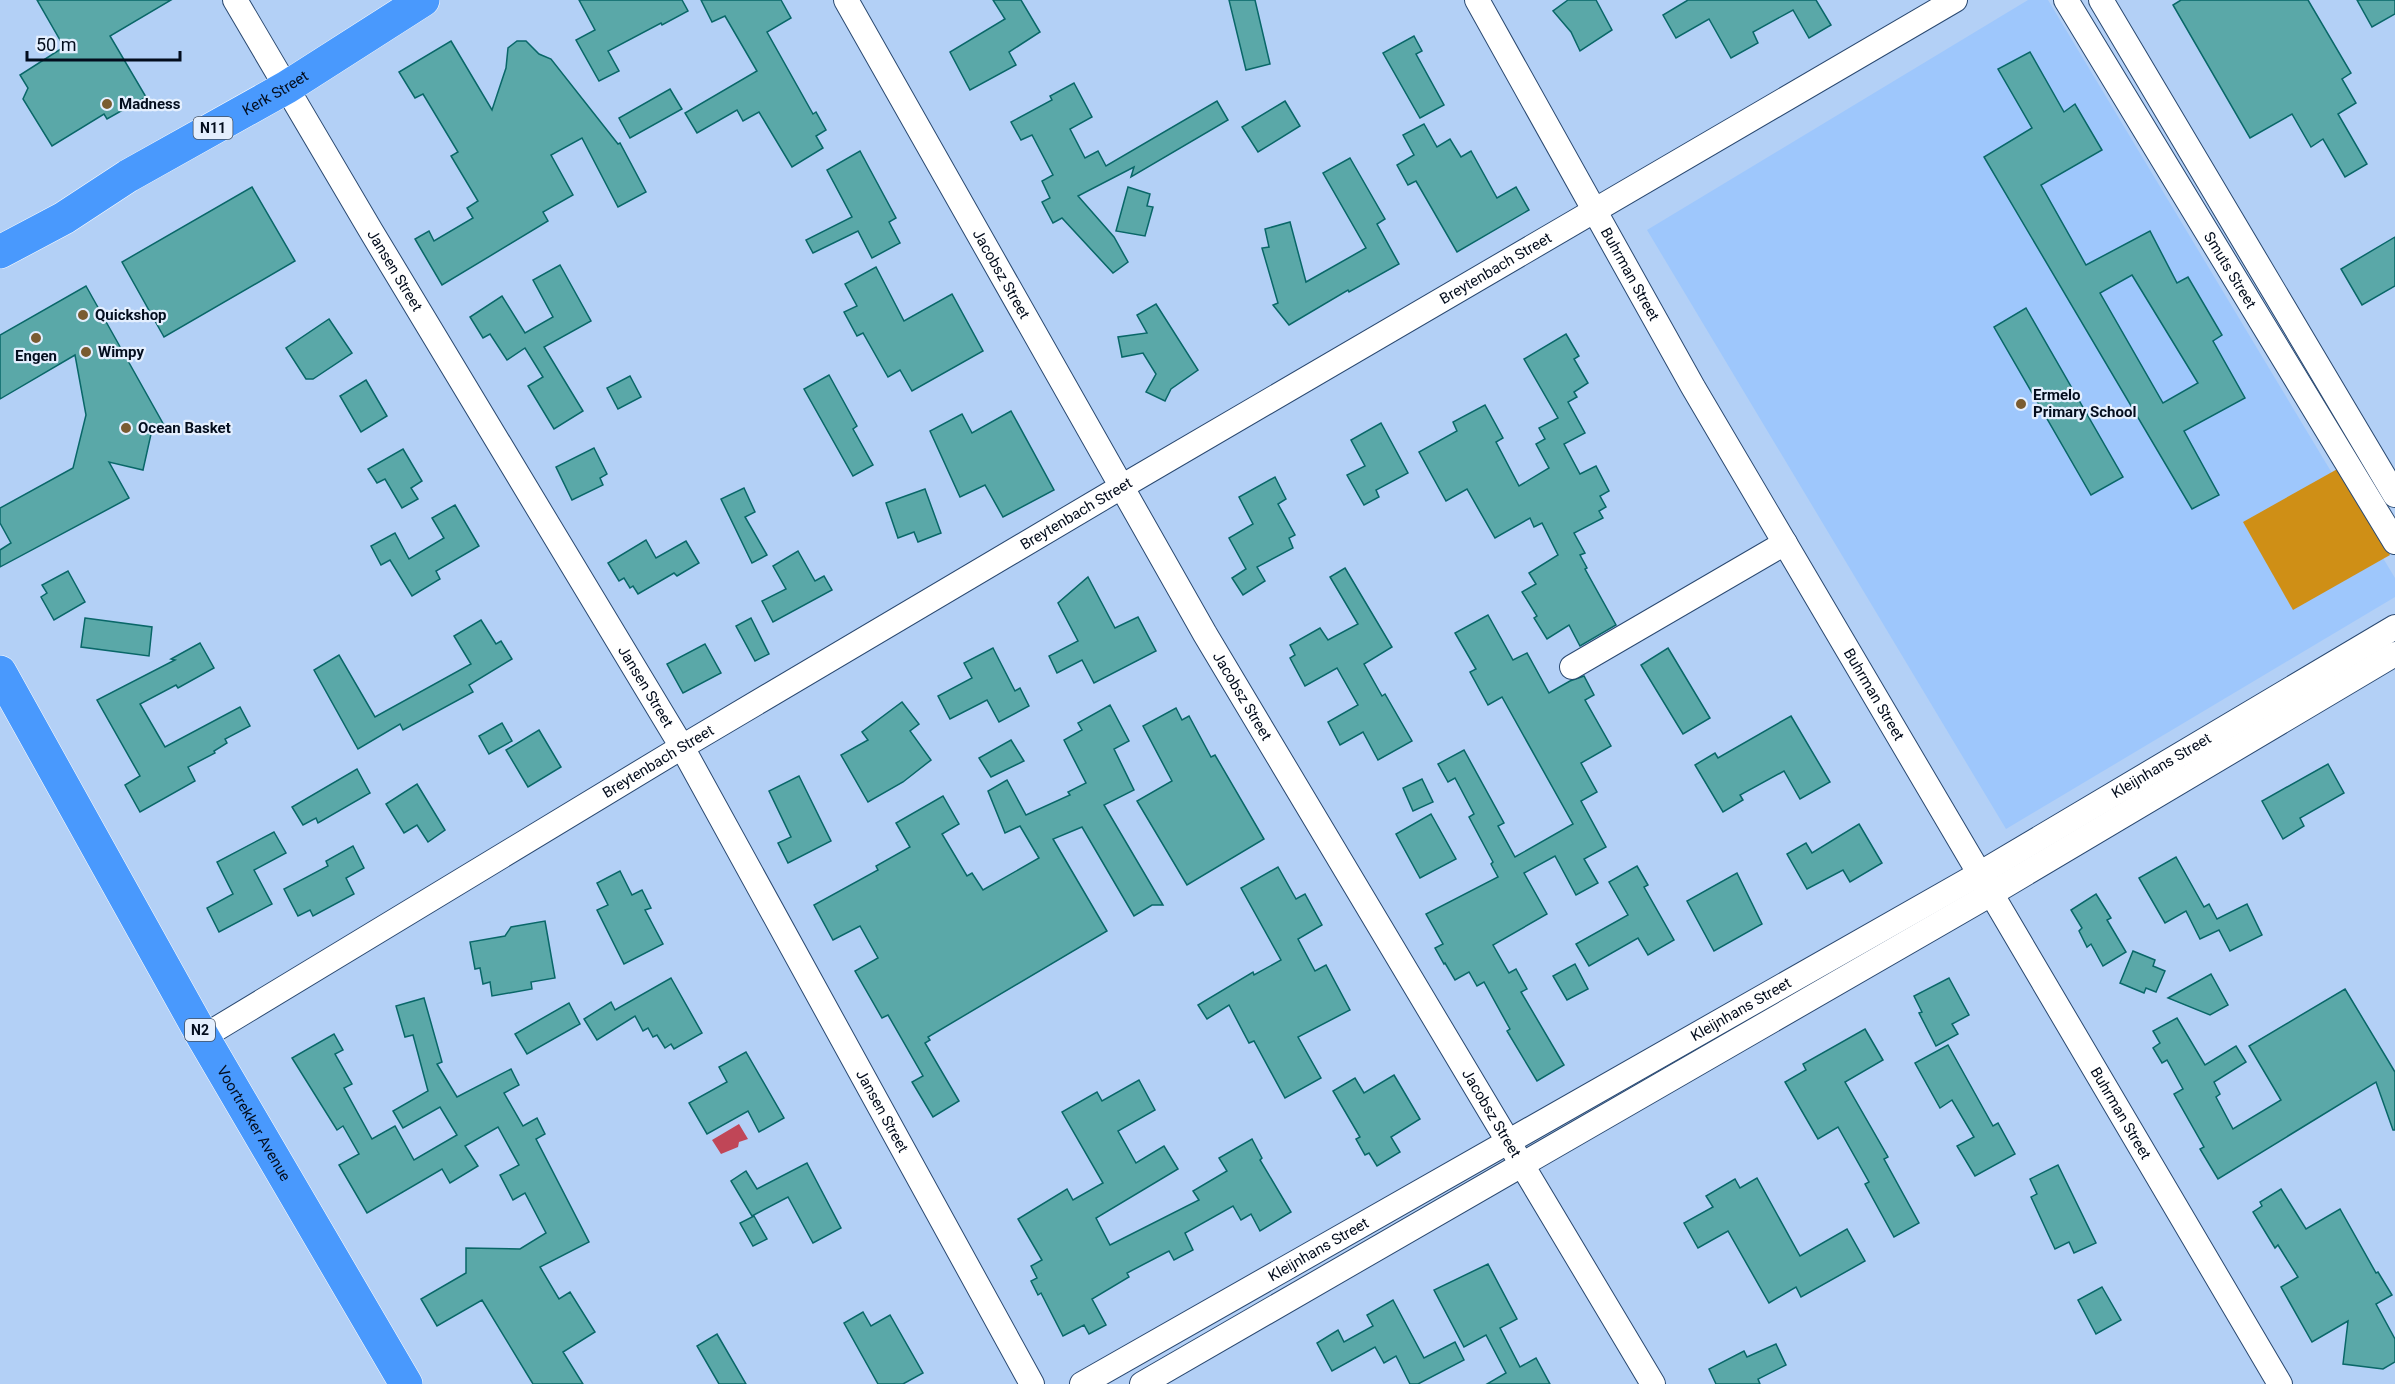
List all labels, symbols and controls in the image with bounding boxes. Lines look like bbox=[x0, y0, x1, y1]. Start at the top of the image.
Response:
scale bar bbox=[27, 24, 180, 62]
text: 50 m bbox=[36, 34, 76, 55]
street label: Kerk Street bbox=[239, 67, 312, 119]
place label: Madness bbox=[119, 95, 181, 113]
marker: Madness bbox=[100, 97, 114, 111]
road number: N11 bbox=[194, 117, 232, 139]
street label: Buhrman Street bbox=[1597, 224, 1663, 324]
street label: Jansen Street bbox=[363, 226, 426, 315]
street label: Jacobsz Street bbox=[969, 226, 1034, 322]
street label: Breytenbach Street bbox=[1436, 229, 1555, 308]
street label: Smuts Street bbox=[2200, 229, 2260, 312]
place label: Quickshop bbox=[95, 306, 167, 324]
marker: Quickshop bbox=[76, 308, 90, 322]
marker: Engen bbox=[29, 331, 43, 345]
place label: Wimpy bbox=[98, 343, 144, 361]
marker: Wimpy bbox=[79, 345, 93, 359]
place label: Engen bbox=[15, 347, 57, 365]
place label: Ermelo Primary School bbox=[2033, 386, 2136, 421]
marker: Ermelo Primary School bbox=[2014, 397, 2028, 411]
place label: Ocean Basket bbox=[138, 419, 231, 437]
marker: Ocean Basket bbox=[119, 421, 133, 435]
street label: Breytenbach Street bbox=[1017, 474, 1135, 554]
street label: Jansen Street bbox=[614, 642, 677, 731]
street label: Buhrman Street bbox=[1840, 645, 1908, 744]
street label: Jacobsz Street bbox=[1209, 649, 1276, 744]
street label: Breytenbach Street bbox=[599, 721, 717, 802]
street label: Kleijnhans Street bbox=[2108, 729, 2214, 802]
street label: Kleijnhans Street bbox=[1688, 974, 1794, 1045]
road number: N2 bbox=[185, 1019, 215, 1041]
street label: Voortrekker Avenue bbox=[213, 1063, 294, 1185]
street label: Buhrman Street bbox=[2086, 1064, 2155, 1163]
street label: Jansen Street bbox=[852, 1066, 912, 1156]
street label: Jacobsz Street bbox=[1458, 1066, 1525, 1161]
street label: Kleijnhans Street bbox=[1265, 1214, 1372, 1285]

